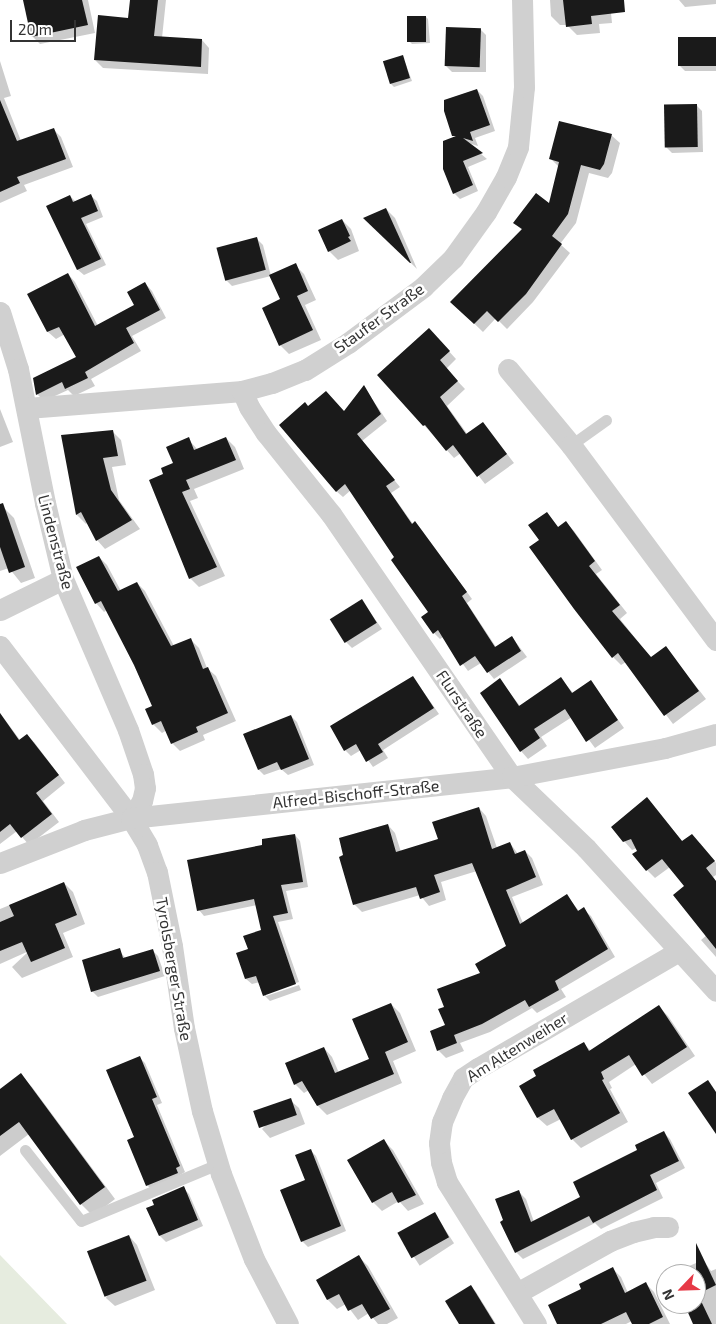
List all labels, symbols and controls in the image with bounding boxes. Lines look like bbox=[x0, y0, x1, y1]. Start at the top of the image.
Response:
scale bar bbox=[12, 10, 79, 42]
text: 20 m bbox=[18, 20, 52, 38]
street label: Staufer Straße bbox=[330, 279, 428, 357]
street label: Lindenstraße bbox=[34, 492, 78, 592]
street label: Flurstraße bbox=[432, 666, 492, 742]
street label: Alfred-Bischoff-Straße bbox=[272, 776, 440, 812]
street label: Tyrolsberger Straße bbox=[152, 896, 196, 1042]
street label: Am Altenweiher bbox=[463, 1008, 571, 1086]
north arrow bbox=[656, 1264, 706, 1314]
text: N bbox=[658, 1287, 678, 1303]

